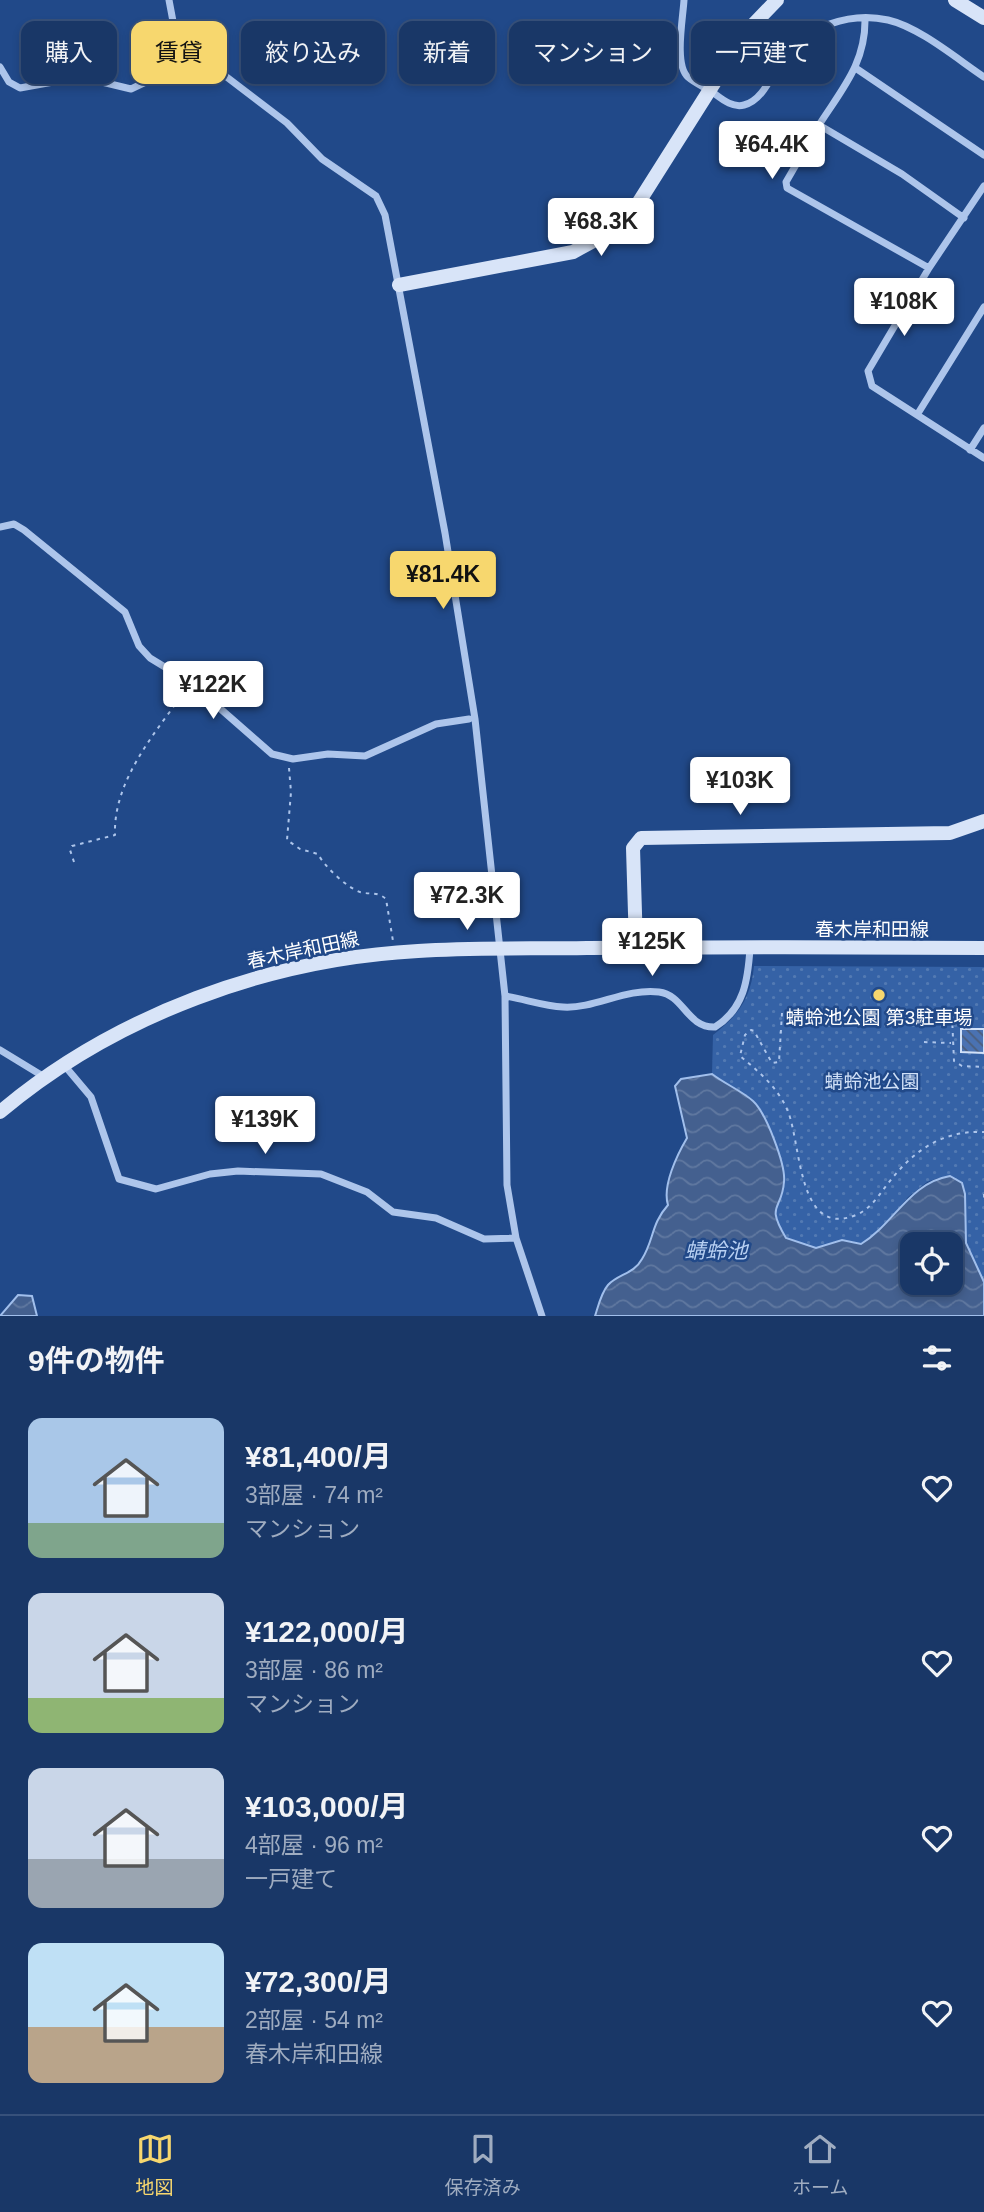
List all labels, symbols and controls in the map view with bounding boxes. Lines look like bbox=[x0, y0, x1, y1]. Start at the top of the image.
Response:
chip: 購入 bbox=[21, 21, 117, 84]
chip: 賃貸 bbox=[131, 21, 227, 84]
chip: 絞り込み bbox=[241, 21, 385, 84]
chip: 新着 bbox=[399, 21, 495, 84]
chip: マンション bbox=[509, 21, 677, 84]
chip: 一戸建て bbox=[691, 21, 835, 84]
pin: ¥64.4K bbox=[715, 122, 829, 181]
text: ¥64.4K bbox=[735, 131, 809, 157]
pin: ¥68.3K bbox=[544, 198, 658, 258]
text: ¥68.3K bbox=[564, 208, 638, 234]
pin: ¥108K bbox=[855, 278, 953, 338]
text: ¥108K bbox=[870, 288, 938, 314]
pin: ¥81.4K bbox=[386, 552, 500, 611]
text: ¥81.4K bbox=[406, 561, 480, 587]
pin: ¥122K bbox=[164, 662, 262, 721]
text: ¥122K bbox=[179, 671, 247, 697]
pin: ¥103K bbox=[691, 758, 789, 817]
text: ¥103K bbox=[706, 767, 774, 793]
pin: ¥72.3K bbox=[410, 872, 524, 932]
text: ¥72.3K bbox=[430, 882, 504, 908]
pin: ¥125K bbox=[603, 918, 701, 978]
street label: 春木岸和田線 bbox=[815, 919, 929, 940]
street label: 春木岸和田線 bbox=[245, 928, 361, 972]
text: ¥125K bbox=[618, 928, 686, 954]
marker: 蜻蛉池公園 第3駐車場 bbox=[871, 987, 887, 1003]
place label: 蜻蛉池公園 第3駐車場 bbox=[786, 1007, 972, 1028]
park label: 蜻蛉池公園 bbox=[824, 1071, 920, 1092]
pin: ¥139K bbox=[216, 1096, 314, 1156]
text: ¥139K bbox=[231, 1106, 299, 1132]
map controls bbox=[900, 1232, 963, 1295]
button: locate bbox=[900, 1232, 963, 1295]
water label: 蜻蛉池 bbox=[685, 1239, 749, 1262]
icon: filters bbox=[918, 1339, 956, 1377]
text: 9件の物件 bbox=[28, 1344, 165, 1377]
text: ¥81,400/月 bbox=[245, 1440, 392, 1473]
icon: home bbox=[84, 1446, 168, 1530]
icon: heart bbox=[918, 1469, 956, 1507]
text: 3部屋 · 74 m² bbox=[245, 1482, 383, 1508]
text: マンション bbox=[245, 1516, 360, 1542]
text: ¥122,000/月 bbox=[245, 1615, 408, 1648]
icon: home bbox=[84, 1621, 168, 1705]
icon: heart bbox=[918, 1644, 956, 1682]
text: 3部屋 · 86 m² bbox=[245, 1657, 383, 1683]
text: マンション bbox=[245, 1691, 360, 1717]
text: ¥103,000/月 bbox=[245, 1790, 408, 1823]
icon: home bbox=[84, 1796, 168, 1880]
icon: heart bbox=[918, 1819, 956, 1857]
text: 4部屋 · 96 m² bbox=[245, 1832, 383, 1858]
text: 一戸建て bbox=[245, 1866, 337, 1892]
text: ¥72,300/月 bbox=[245, 1965, 392, 1998]
icon: home bbox=[84, 1971, 168, 2055]
icon: heart bbox=[918, 1994, 956, 2032]
text: 2部屋 · 54 m² bbox=[245, 2007, 383, 2033]
text: 春木岸和田線 bbox=[245, 2041, 383, 2067]
tab: 地図 bbox=[136, 2130, 174, 2199]
tab: 保存済み bbox=[445, 2130, 521, 2199]
tab: ホーム bbox=[792, 2130, 848, 2199]

